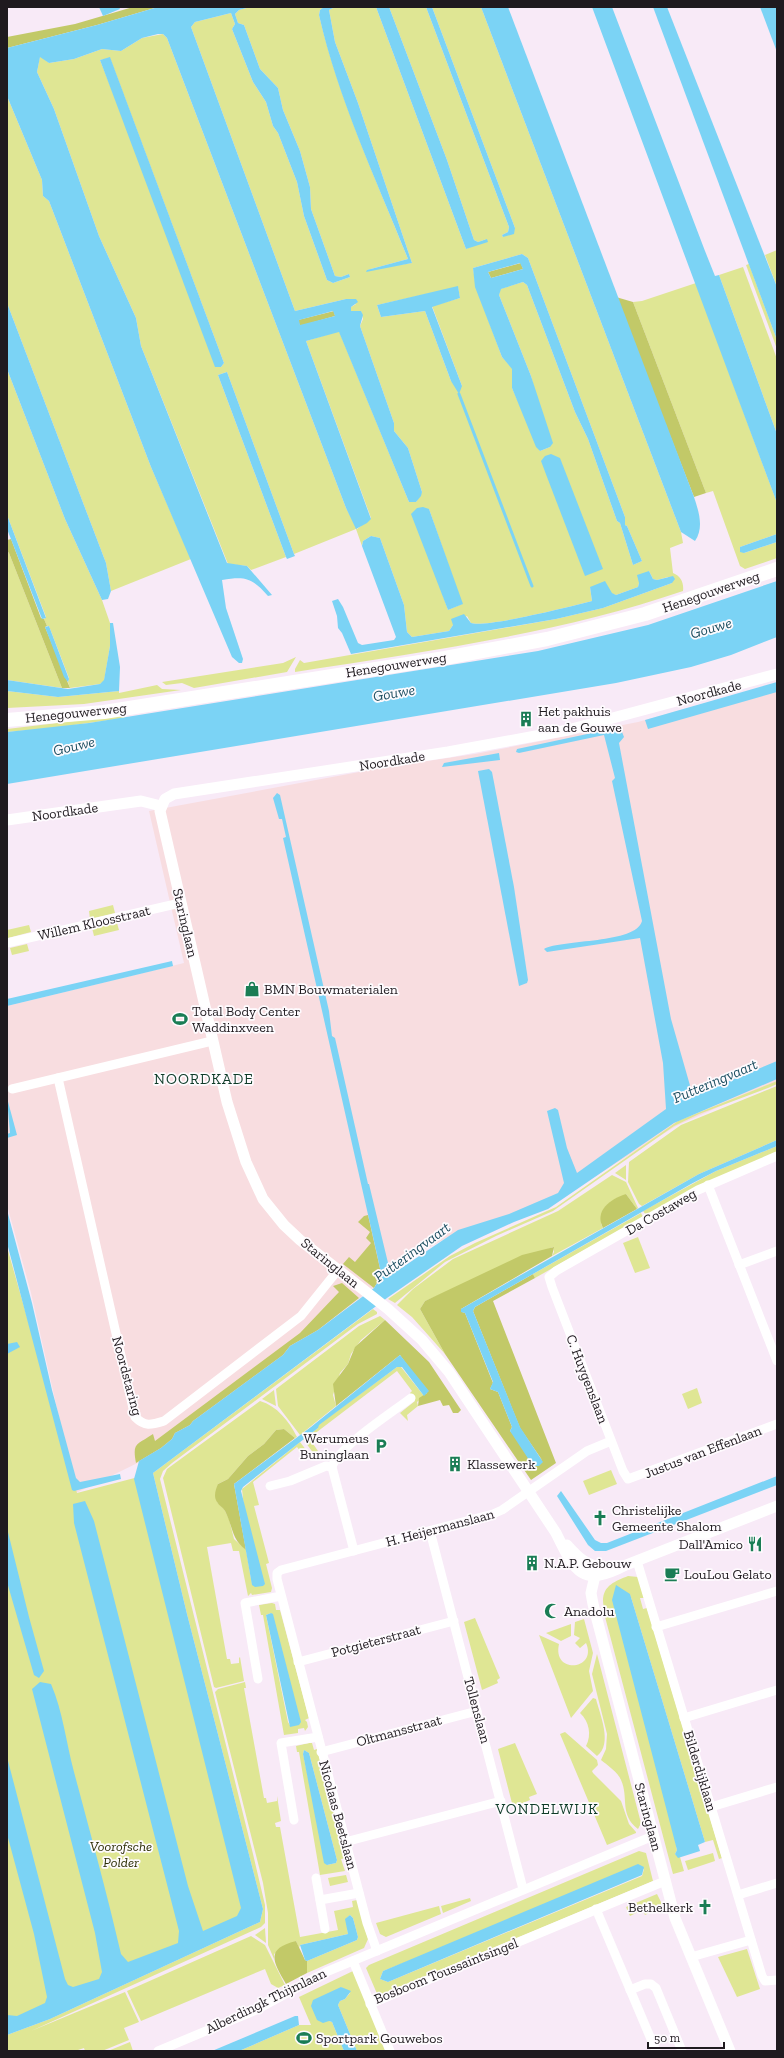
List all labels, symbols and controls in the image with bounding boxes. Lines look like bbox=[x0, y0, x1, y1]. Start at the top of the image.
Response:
street label: Henegouwerweg bbox=[660, 567, 762, 617]
water label: Gouwe bbox=[688, 614, 734, 642]
street label: Henegouwerweg bbox=[344, 649, 448, 681]
street label: Noordkade bbox=[675, 676, 744, 710]
water label: Gouwe bbox=[372, 680, 416, 706]
street label: Henegouwerweg bbox=[24, 699, 128, 727]
place label: Het pakhuis aan de Gouwe bbox=[538, 703, 622, 736]
building icon: Het pakhuis aan de Gouwe bbox=[517, 710, 535, 728]
water label: Gouwe bbox=[51, 732, 97, 760]
street label: Noordkade bbox=[358, 747, 426, 775]
street label: Noordkade bbox=[31, 799, 99, 825]
street label: Staringlaan bbox=[169, 887, 201, 959]
street label: Willem Kloosstraat bbox=[36, 902, 153, 944]
shop icon: BMN Bouwmaterialen bbox=[243, 980, 261, 998]
place label: BMN Bouwmaterialen bbox=[264, 981, 398, 998]
place label: Total Body Center Waddinxveen bbox=[192, 1003, 300, 1036]
sports icon: Total Body Center Waddinxveen bbox=[171, 1010, 189, 1028]
water label: Putteringvaart bbox=[670, 1055, 760, 1107]
district label: NOORDKADE bbox=[154, 1070, 254, 1088]
street label: Da Costaweg bbox=[623, 1185, 700, 1239]
water label: Putteringvaart bbox=[370, 1218, 454, 1286]
street label: Staringlaan bbox=[297, 1234, 363, 1292]
street label: C. Huygenslaan bbox=[562, 1332, 612, 1426]
street label: Noordstaring bbox=[108, 1334, 146, 1418]
street label: Justus van Effenlaan bbox=[642, 1422, 764, 1482]
place label: Werumeus Buninglaan bbox=[300, 1430, 369, 1463]
parking icon: Werumeus Buninglaan bbox=[372, 1437, 390, 1455]
building icon: Klassewerk bbox=[446, 1455, 464, 1473]
place label: Klassewerk bbox=[467, 1456, 536, 1473]
place label: Christelijke Gemeente Shalom bbox=[612, 1502, 722, 1535]
street label: H. Heijermanslaan bbox=[384, 1505, 496, 1551]
church icon: Christelijke Gemeente Shalom bbox=[591, 1509, 609, 1527]
restaurant icon: Dall'Amico bbox=[746, 1535, 764, 1553]
place label: Dall'Amico bbox=[679, 1536, 743, 1553]
building icon: N.A.P. Gebouw bbox=[523, 1554, 541, 1572]
place label: N.A.P. Gebouw bbox=[544, 1555, 632, 1572]
cafe icon: LouLou Gelato bbox=[663, 1565, 681, 1583]
place label: LouLou Gelato bbox=[684, 1566, 772, 1583]
mosque icon: Anadolu bbox=[543, 1602, 561, 1620]
place label: Anadolu bbox=[564, 1603, 614, 1620]
street label: Potgieterstraat bbox=[329, 1621, 423, 1661]
street label: Tollenslaan bbox=[460, 1675, 494, 1745]
street label: Oltmansstraat bbox=[354, 1711, 444, 1751]
street label: Bilderdijklaan bbox=[680, 1728, 720, 1814]
street label: Nicolaas Beetslaan bbox=[315, 1758, 361, 1872]
street label: Staringlaan bbox=[631, 1781, 665, 1853]
district label: VONDELWIJK bbox=[494, 1800, 599, 1818]
park label: Voorofsche Polder bbox=[90, 1838, 152, 1871]
church icon: Bethelkerk bbox=[696, 1898, 714, 1916]
place label: Bethelkerk bbox=[628, 1899, 694, 1916]
street label: Bosboom Toussaintsingel bbox=[372, 1934, 521, 2008]
street label: Alberdingk Thijmlaan bbox=[203, 1965, 329, 2037]
scale bar bbox=[648, 2024, 724, 2050]
sports icon: Sportpark Gouwebos bbox=[295, 2029, 313, 2047]
place label: Sportpark Gouwebos bbox=[316, 2030, 443, 2047]
text: 50 m bbox=[654, 2031, 681, 2045]

